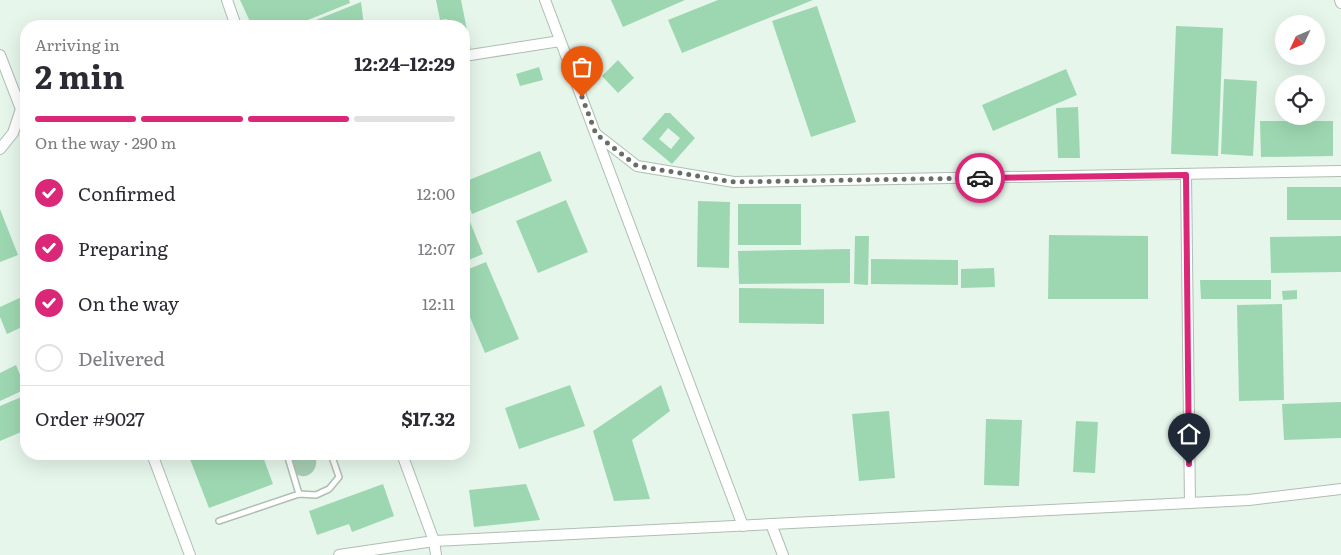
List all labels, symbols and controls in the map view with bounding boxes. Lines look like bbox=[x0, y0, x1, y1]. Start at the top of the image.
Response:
north arrow bbox=[1275, 15, 1325, 65]
map controls bbox=[1275, 15, 1325, 125]
text: Arriving in bbox=[35, 32, 120, 56]
pin bbox=[561, 46, 603, 97]
text: 12:24–12:29 bbox=[354, 49, 455, 77]
text: 2 min bbox=[35, 51, 124, 99]
icon: bag bbox=[568, 53, 596, 81]
button: locate bbox=[1275, 75, 1325, 125]
text: On the way · 290 m bbox=[35, 130, 176, 154]
courier bbox=[955, 153, 1005, 203]
icon: car bbox=[966, 164, 994, 192]
icon: check bbox=[35, 179, 63, 207]
text: Confirmed bbox=[78, 179, 176, 207]
text: 12:00 bbox=[417, 181, 455, 205]
icon: check bbox=[35, 234, 63, 262]
text: Preparing bbox=[78, 234, 168, 262]
text: 12:07 bbox=[418, 236, 455, 260]
icon: check bbox=[35, 289, 63, 317]
text: On the way bbox=[78, 289, 179, 317]
text: 12:11 bbox=[422, 291, 455, 315]
text: Delivered bbox=[78, 344, 165, 372]
text: Order #9027 bbox=[35, 404, 145, 432]
text: $17.32 bbox=[401, 404, 455, 432]
pin bbox=[1168, 413, 1210, 464]
icon: home bbox=[1175, 420, 1203, 448]

